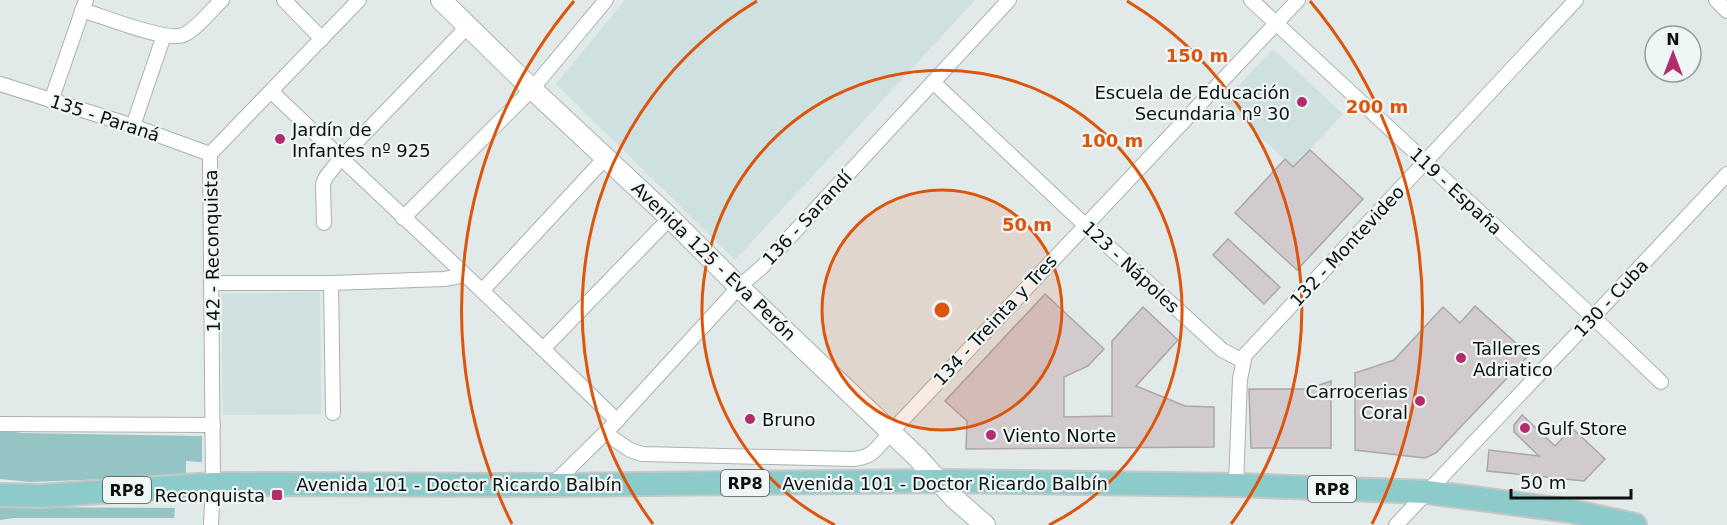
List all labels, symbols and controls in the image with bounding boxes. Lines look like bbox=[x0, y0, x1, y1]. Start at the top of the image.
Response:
north arrow bbox=[1643, 24, 1703, 84]
text: N bbox=[1666, 30, 1680, 49]
text: 150 m bbox=[1166, 45, 1228, 66]
place label: Escuela de Educación Secundaria nº 30 bbox=[1094, 82, 1290, 124]
street label: 135 - Paraná bbox=[47, 90, 163, 146]
marker: Escuela de Educación Secundaria nº 30 bbox=[1295, 95, 1309, 109]
text: 200 m bbox=[1346, 96, 1408, 117]
place label: Jardín de Infantes nº 925 bbox=[291, 119, 431, 161]
text: 100 m bbox=[1081, 130, 1143, 151]
marker: Jardín de Infantes nº 925 bbox=[273, 132, 287, 146]
street label: 119 - España bbox=[1406, 143, 1506, 239]
street label: 136 - Sarandí bbox=[758, 166, 857, 269]
street label: 142 - Reconquista bbox=[200, 169, 224, 333]
street label: Avenida 125 - Eva Perón bbox=[628, 177, 800, 345]
street label: 132 - Montevideo bbox=[1286, 181, 1408, 311]
text: 50 m bbox=[1002, 214, 1052, 235]
street label: 123 - Nápoles bbox=[1078, 217, 1184, 317]
street label: 134 - Treinta y Tres bbox=[929, 250, 1061, 390]
street label: 130 - Cuba bbox=[1570, 255, 1652, 341]
centre of rings bbox=[932, 300, 952, 320]
place label: Talleres Adriatico bbox=[1472, 338, 1553, 380]
marker: Talleres Adriatico bbox=[1454, 351, 1468, 365]
place label: Carrocerias Coral bbox=[1306, 381, 1408, 423]
marker: Carrocerias Coral bbox=[1413, 394, 1427, 408]
place label: Bruno bbox=[762, 409, 816, 430]
marker: Bruno bbox=[743, 412, 757, 426]
place label: Gulf Store bbox=[1537, 418, 1627, 439]
marker: Gulf Store bbox=[1518, 421, 1532, 435]
place label: Viento Norte bbox=[1003, 425, 1116, 446]
marker: Viento Norte bbox=[984, 428, 998, 442]
scale bar bbox=[1511, 462, 1631, 500]
road number: RP8 bbox=[721, 470, 769, 496]
text: 50 m bbox=[1520, 472, 1566, 493]
street label: Avenida 101 - Doctor Ricardo Balbín bbox=[782, 473, 1108, 494]
street label: Avenida 101 - Doctor Ricardo Balbín bbox=[296, 474, 622, 495]
road number: RP8 bbox=[1308, 476, 1356, 502]
road number: RP8 bbox=[103, 477, 151, 503]
place label: Reconquista bbox=[155, 485, 265, 506]
marker: Reconquista bbox=[270, 488, 284, 502]

